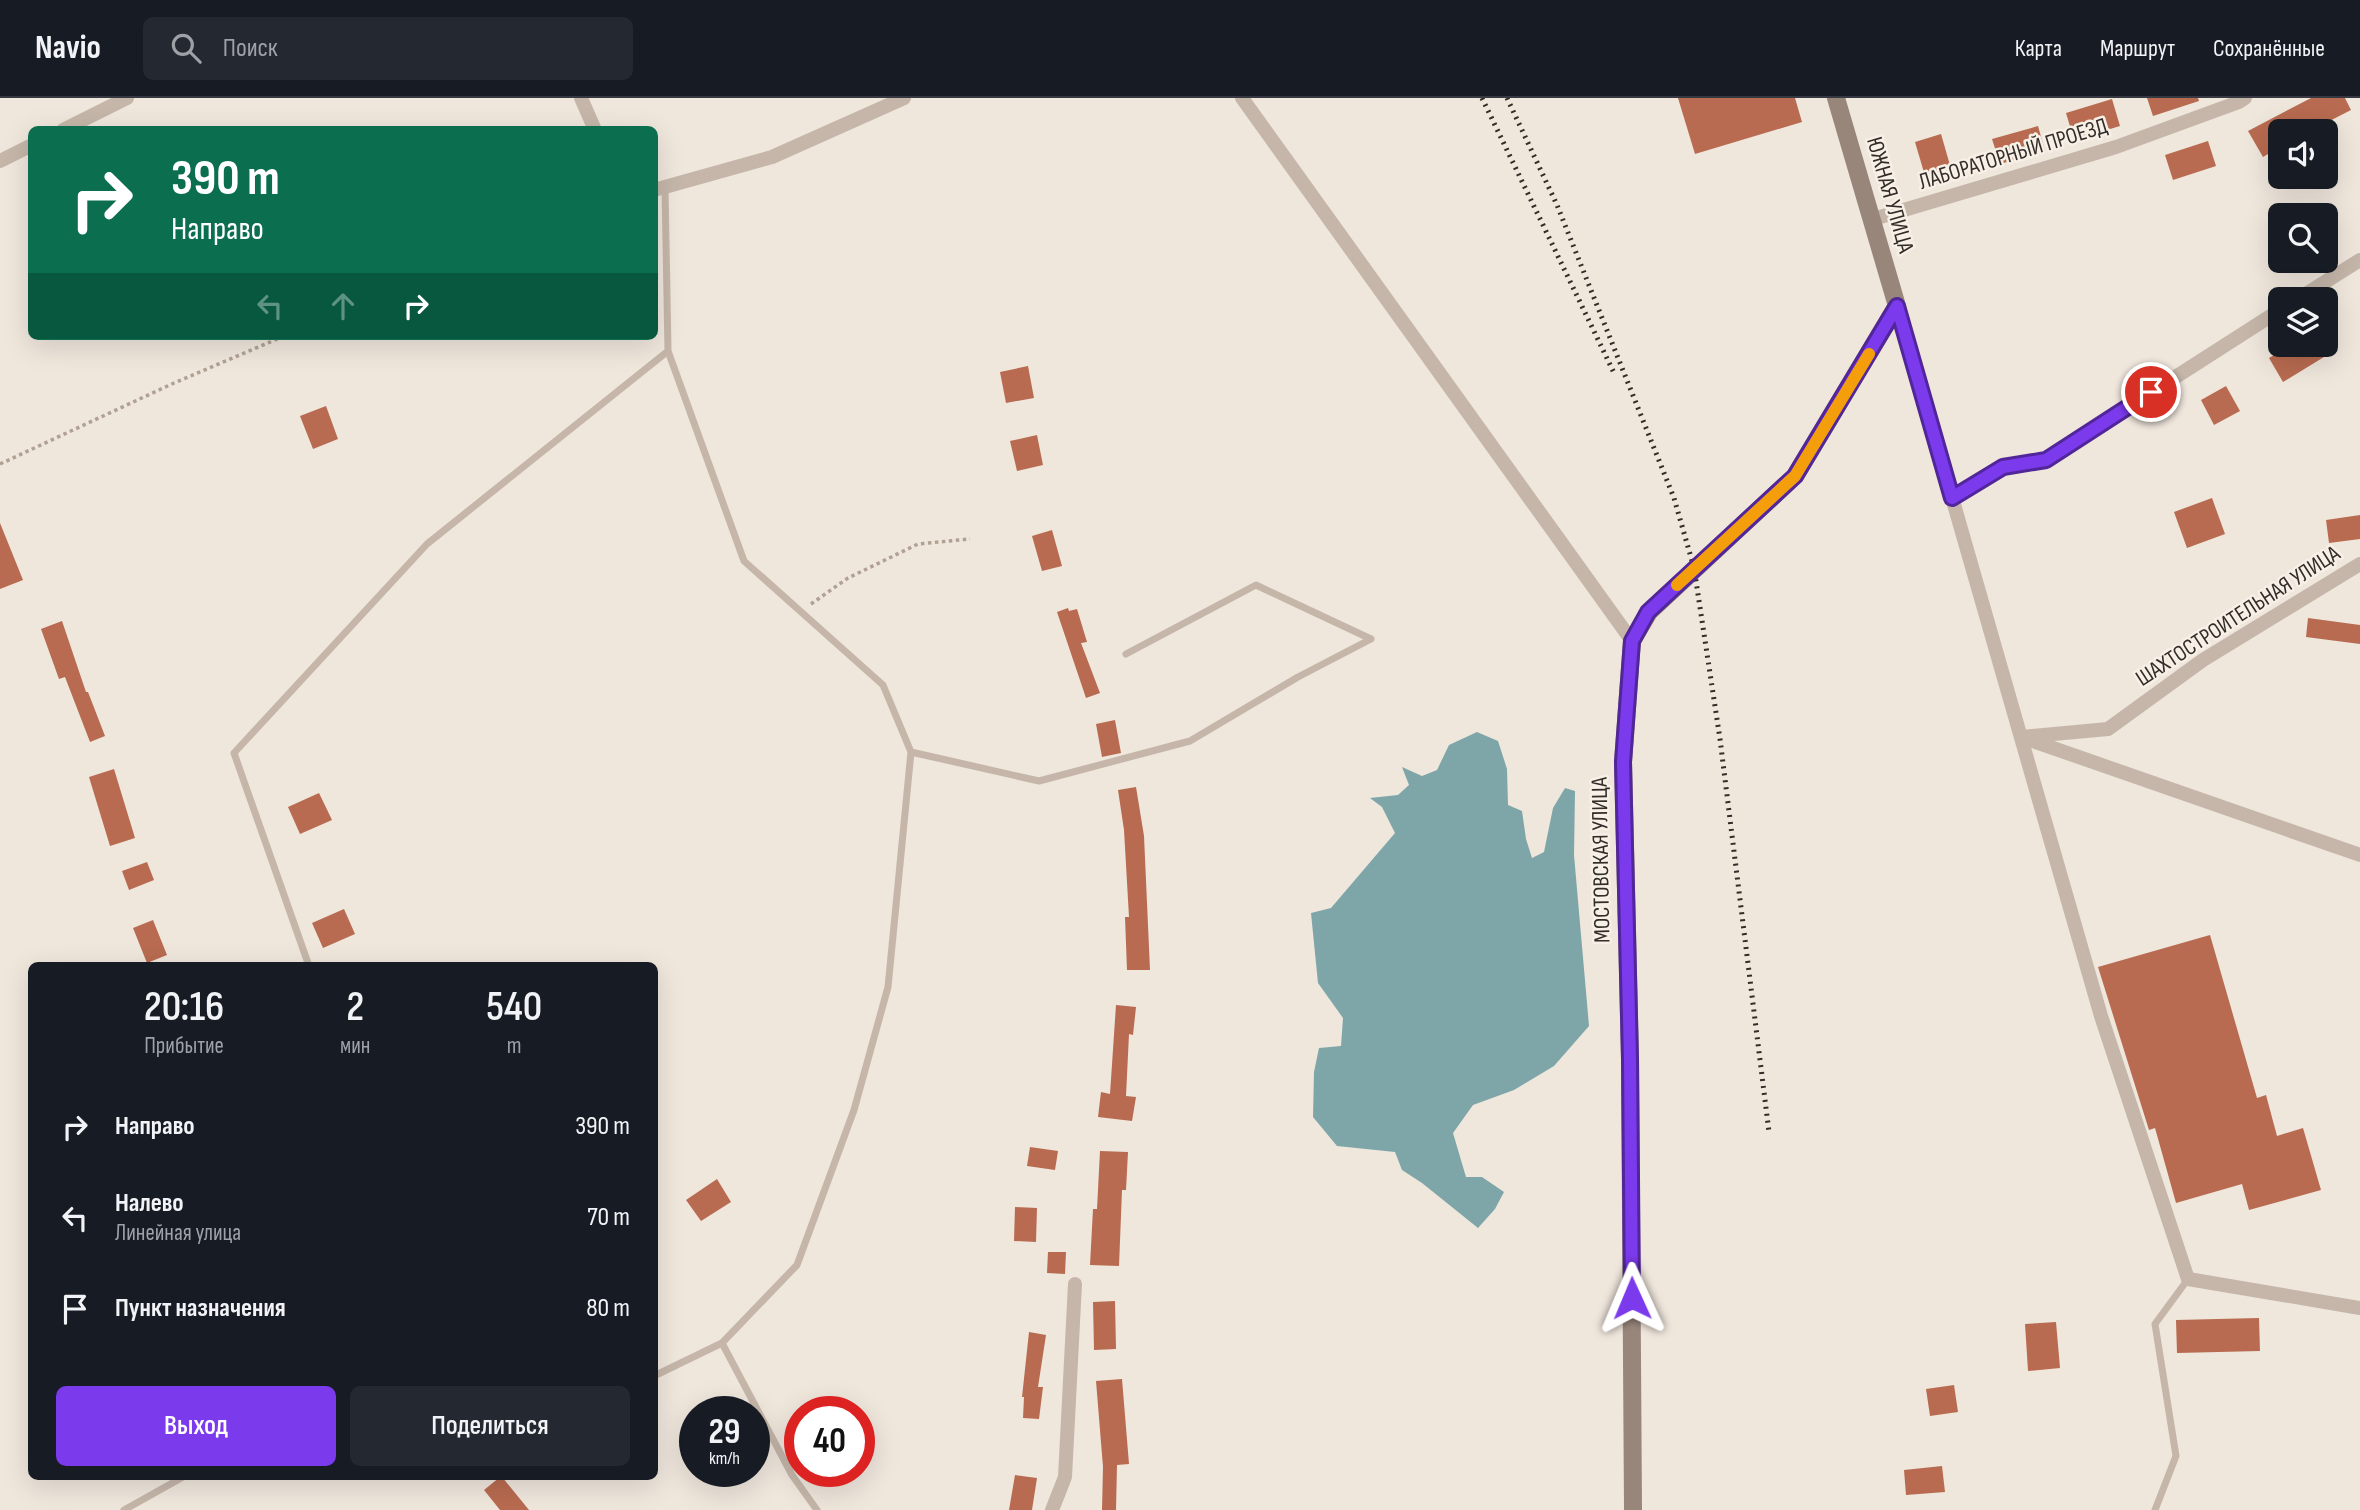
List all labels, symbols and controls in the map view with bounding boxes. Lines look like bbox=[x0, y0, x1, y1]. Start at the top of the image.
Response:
search box bbox=[143, 17, 633, 80]
text: Navio bbox=[35, 28, 101, 68]
icon: search bbox=[167, 29, 205, 67]
text: Поиск bbox=[223, 33, 278, 64]
text: Карта bbox=[2015, 34, 2062, 63]
text: Маршрут bbox=[2100, 34, 2175, 63]
text: Сохранённые bbox=[2213, 34, 2325, 63]
street label: ЛАБОРАТОРНЫЙ ПРОЕЗД bbox=[1915, 112, 2111, 196]
map controls bbox=[2268, 119, 2338, 357]
button: sound bbox=[2268, 119, 2338, 189]
street label: ЮЖНАЯ УЛИЦА bbox=[1860, 134, 1920, 256]
text: 390 m bbox=[171, 150, 280, 209]
icon: right bbox=[56, 154, 147, 245]
button: search bbox=[2268, 203, 2338, 273]
text: Направо bbox=[171, 210, 264, 249]
icon: left bbox=[251, 287, 289, 325]
icon: ahead bbox=[324, 287, 362, 325]
icon: right bbox=[397, 287, 435, 325]
button: layers bbox=[2268, 287, 2338, 357]
pin bbox=[2121, 362, 2181, 422]
icon: arrive bbox=[2132, 373, 2170, 411]
street label: ШАХТОСТРОИТЕЛЬНАЯ УЛИЦА bbox=[2131, 539, 2346, 693]
street label: МОСТОВСКАЯ УЛИЦА bbox=[1586, 777, 1616, 943]
text: 20:16 bbox=[144, 982, 224, 1033]
text: 2 bbox=[346, 982, 364, 1033]
text: 540 bbox=[486, 982, 542, 1033]
text: Прибытие bbox=[144, 1032, 224, 1060]
text: мин bbox=[340, 1032, 370, 1060]
text: m bbox=[507, 1032, 522, 1060]
icon: right bbox=[56, 1108, 94, 1146]
text: Направо bbox=[115, 1111, 194, 1142]
text: 390 m bbox=[575, 1111, 630, 1142]
text: Налево bbox=[115, 1188, 184, 1219]
icon: left bbox=[56, 1199, 94, 1237]
text: 70 m bbox=[587, 1202, 630, 1233]
text: Линейная улица bbox=[115, 1219, 241, 1247]
position arrow bbox=[1595, 1261, 1669, 1335]
icon: arrive bbox=[56, 1290, 94, 1328]
text: Пункт назначения bbox=[115, 1293, 286, 1324]
text: 80 m bbox=[586, 1293, 630, 1324]
button: Выход bbox=[56, 1386, 336, 1466]
button: Поделиться bbox=[350, 1386, 630, 1466]
speed limit sign: 40 bbox=[784, 1396, 875, 1487]
text: 29 bbox=[709, 1411, 740, 1454]
text: km/h bbox=[709, 1448, 740, 1469]

